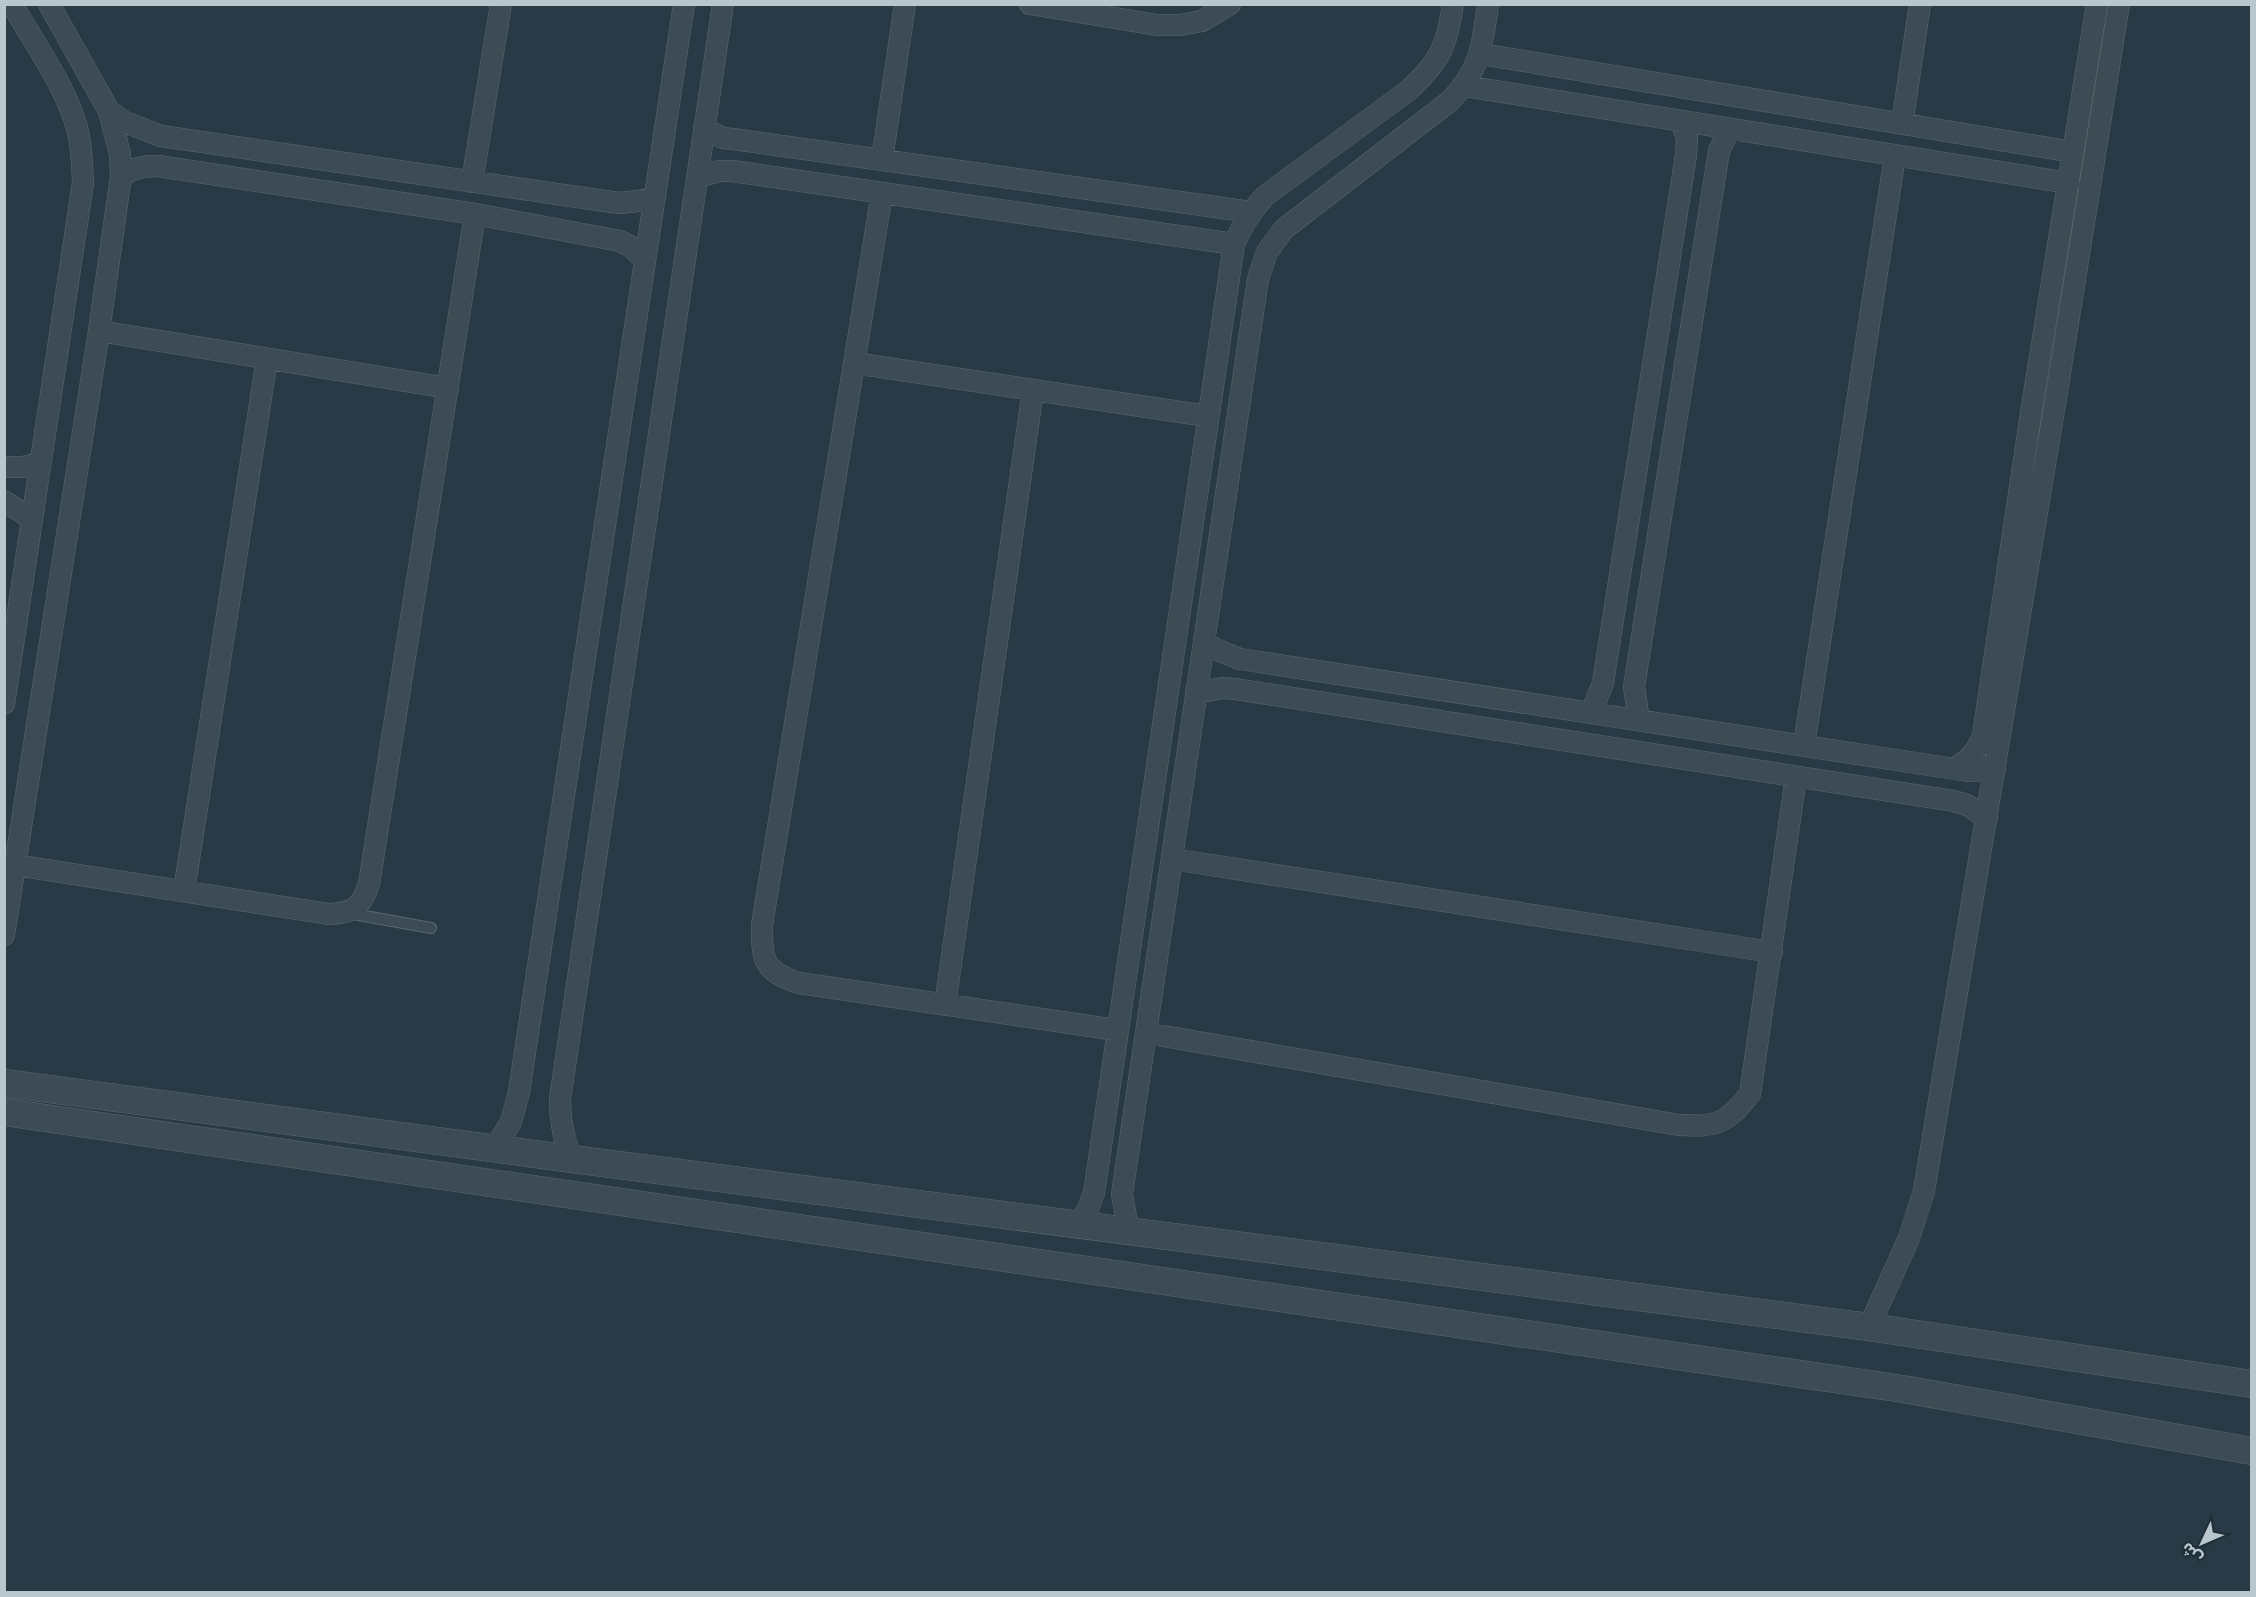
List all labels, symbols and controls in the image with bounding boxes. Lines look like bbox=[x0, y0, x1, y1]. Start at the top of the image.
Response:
north arrow bbox=[2172, 1513, 2232, 1573]
text: ش bbox=[2176, 1538, 2207, 1569]

